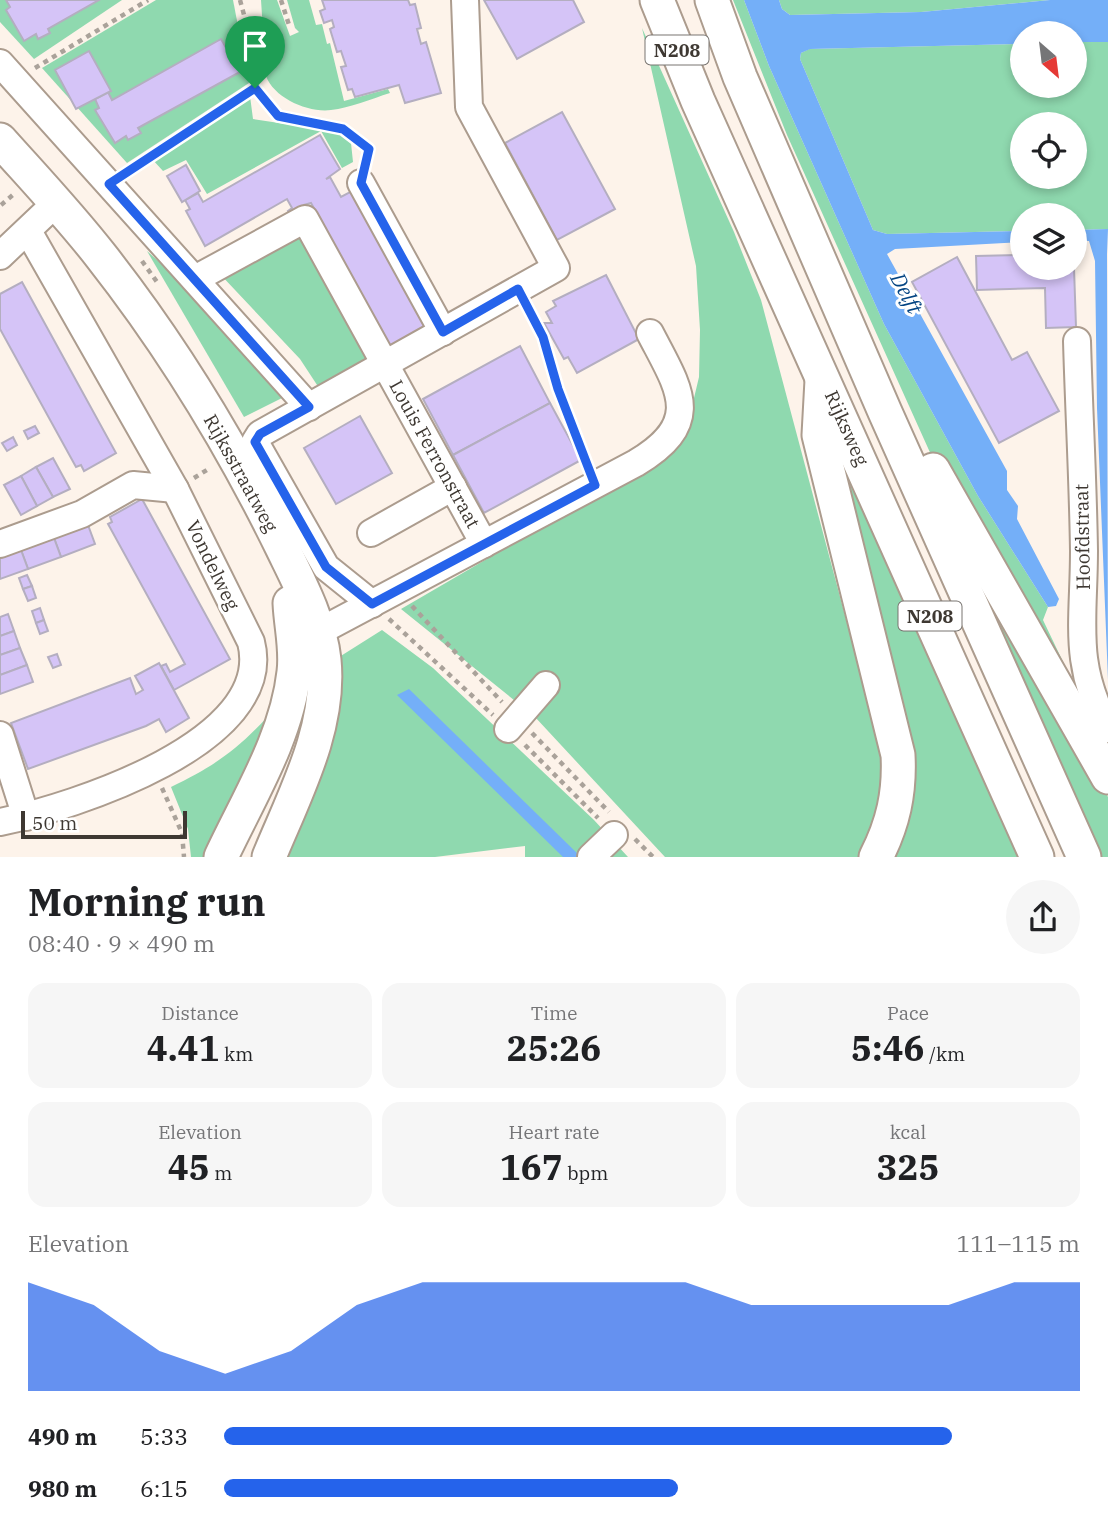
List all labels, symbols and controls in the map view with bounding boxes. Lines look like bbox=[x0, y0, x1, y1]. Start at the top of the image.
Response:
pin bbox=[225, 16, 285, 88]
north arrow bbox=[1010, 21, 1087, 98]
map controls bbox=[1010, 21, 1087, 280]
icon: arrive bbox=[236, 27, 274, 65]
road number: N208 bbox=[646, 36, 708, 64]
button: locate bbox=[1010, 112, 1087, 189]
button: layers bbox=[1010, 203, 1087, 280]
water label: Delft bbox=[884, 267, 930, 319]
street label: Louis Ferronstraat bbox=[384, 376, 486, 533]
street label: Rijksweg bbox=[820, 387, 874, 470]
street label: Rijksstraatweg bbox=[199, 410, 284, 537]
street label: Hoofdstraat bbox=[1069, 483, 1095, 590]
street label: Vondelweg bbox=[181, 516, 245, 614]
road number: N208 bbox=[898, 602, 962, 630]
scale bar bbox=[21, 808, 187, 840]
text: 50 m bbox=[32, 811, 77, 835]
text: Morning run bbox=[28, 877, 266, 926]
button: share bbox=[1006, 880, 1080, 954]
text: 08:40 · 9 × 490 m bbox=[28, 928, 215, 958]
text: Distance bbox=[161, 1001, 239, 1025]
text: Time bbox=[531, 1001, 577, 1025]
text: Pace bbox=[887, 1001, 929, 1025]
text: 4.41 bbox=[147, 1025, 220, 1071]
text: 25:26 bbox=[507, 1025, 601, 1071]
text: 5:46 bbox=[851, 1025, 925, 1071]
text: km bbox=[220, 1042, 253, 1066]
text: /km bbox=[925, 1042, 965, 1066]
text: Elevation bbox=[158, 1120, 242, 1144]
text: Heart rate bbox=[509, 1120, 599, 1144]
text: kcal bbox=[890, 1120, 926, 1144]
text: 45 bbox=[168, 1144, 210, 1190]
text: 167 bbox=[500, 1144, 563, 1190]
text: 325 bbox=[876, 1144, 940, 1190]
text: m bbox=[210, 1161, 232, 1185]
text: bpm bbox=[563, 1161, 608, 1185]
text: Elevation bbox=[28, 1228, 129, 1258]
text: 111–115 m bbox=[956, 1228, 1080, 1258]
text: 490 m bbox=[28, 1421, 97, 1451]
text: 5:33 bbox=[140, 1421, 188, 1451]
text: 980 m bbox=[28, 1473, 97, 1503]
text: 6:15 bbox=[140, 1473, 188, 1503]

